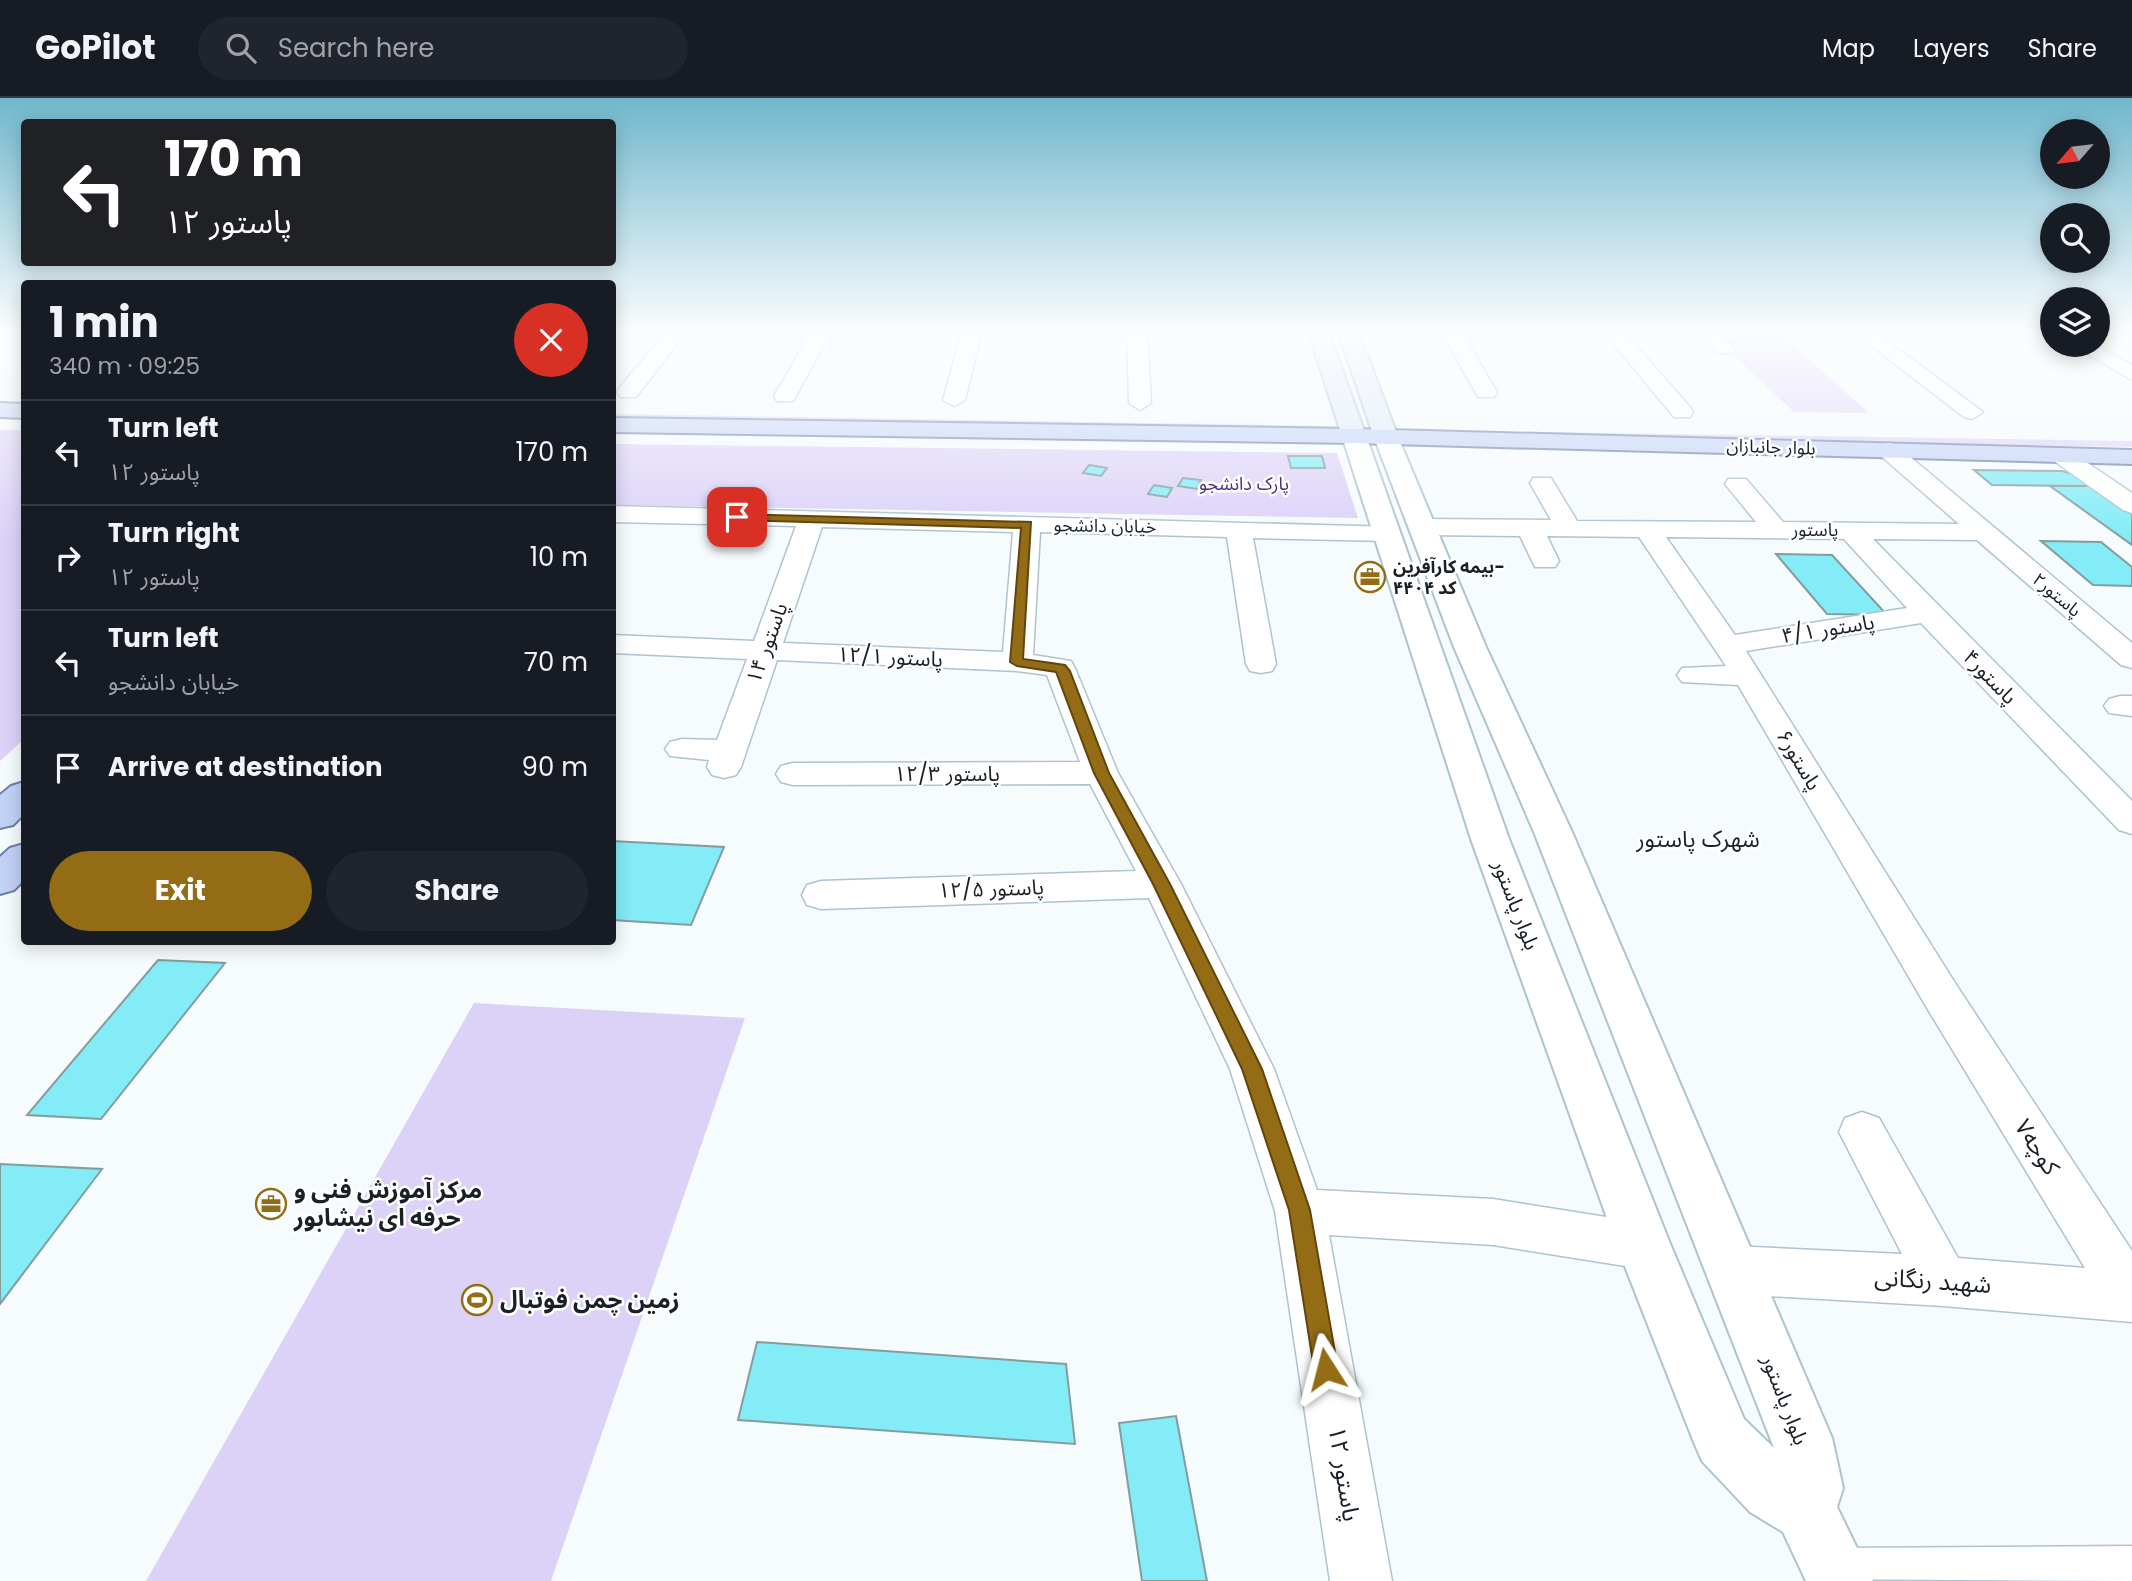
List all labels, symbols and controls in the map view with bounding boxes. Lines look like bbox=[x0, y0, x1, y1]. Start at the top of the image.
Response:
search box bbox=[198, 17, 688, 80]
text: GoPilot bbox=[35, 24, 156, 71]
icon: search bbox=[222, 29, 260, 67]
text: Search here bbox=[278, 30, 434, 66]
text: Map bbox=[1822, 32, 1875, 65]
text: Layers bbox=[1913, 32, 1989, 65]
text: Share bbox=[2027, 32, 2097, 65]
north arrow bbox=[2040, 119, 2110, 189]
map controls bbox=[2040, 119, 2110, 357]
text: 170 m bbox=[164, 125, 303, 193]
icon: left bbox=[49, 147, 140, 238]
text: ۱۲ پاستور bbox=[164, 199, 292, 244]
button: search bbox=[2040, 203, 2110, 273]
button: layers bbox=[2040, 287, 2110, 357]
text: 1 min bbox=[49, 293, 159, 352]
button: close bbox=[514, 303, 588, 377]
text: 340 m · 09:25 bbox=[49, 350, 200, 382]
text: Turn left bbox=[108, 410, 219, 446]
street label: بلوار جانبازان bbox=[1726, 432, 1816, 461]
icon: left bbox=[49, 434, 87, 472]
text: 170 m bbox=[515, 434, 588, 470]
text: ۱۲ پاستور bbox=[108, 456, 200, 488]
park label: پارک دانشجو bbox=[1199, 471, 1289, 496]
pin bbox=[707, 487, 767, 547]
icon: arrive bbox=[718, 498, 756, 536]
street label: خیابان دانشجو bbox=[1053, 512, 1157, 539]
text: Turn right bbox=[108, 515, 240, 551]
street label: پاستور bbox=[1791, 517, 1838, 542]
icon: right bbox=[49, 539, 87, 577]
text: 10 m bbox=[530, 539, 588, 575]
place label: بیمه کارآفرین- کد ۴۴۰۴ bbox=[1393, 554, 1505, 600]
office icon: بیمه کارآفرین- کد ۴۴۰۴ bbox=[1353, 560, 1387, 594]
text: پاستور ۱۲ bbox=[108, 561, 200, 593]
street label: پاستور۲ bbox=[2028, 567, 2087, 622]
street label: پاستور ۱۴ bbox=[739, 598, 795, 687]
street label: پاستور ۴/۱ bbox=[1779, 607, 1877, 650]
text: Turn left bbox=[108, 620, 219, 656]
street label: پاستور ۱۲/۱ bbox=[836, 639, 944, 674]
street label: پاستور۴ bbox=[1957, 643, 2024, 711]
icon: left bbox=[49, 644, 87, 682]
text: 70 m bbox=[524, 644, 588, 680]
text: خیابان دانشجو bbox=[108, 666, 239, 698]
street label: پاستور۶ bbox=[1770, 724, 1829, 796]
icon: arrive bbox=[49, 749, 87, 787]
text: Arrive at destination bbox=[108, 749, 383, 785]
text: 90 m bbox=[522, 749, 588, 785]
street label: پاستور ۱۲/۳ bbox=[894, 759, 1000, 788]
district label: شهرک پاستور bbox=[1635, 823, 1760, 855]
button: Exit bbox=[49, 851, 312, 931]
button: Share bbox=[326, 851, 588, 931]
street label: بلوار پاستور bbox=[1486, 855, 1547, 954]
street label: پاستور ۱۲/۵ bbox=[938, 872, 1044, 905]
street label: کوچه۷ bbox=[2007, 1112, 2068, 1182]
place label: مرکز آموزش فنی و حرفه ای نیشابور bbox=[293, 1173, 482, 1234]
office icon: مرکز آموزش فنی و حرفه ای نیشابور bbox=[254, 1187, 288, 1221]
street label: شهید رنگانی bbox=[1874, 1260, 1993, 1301]
sports icon: زمین چمن فوتبال bbox=[460, 1283, 494, 1317]
place label: زمین چمن فوتبال bbox=[500, 1283, 679, 1316]
position arrow bbox=[1289, 1332, 1363, 1406]
street label: بلوار پاستور bbox=[1755, 1350, 1816, 1449]
street label: ۱۲ پاستور bbox=[1321, 1424, 1368, 1524]

